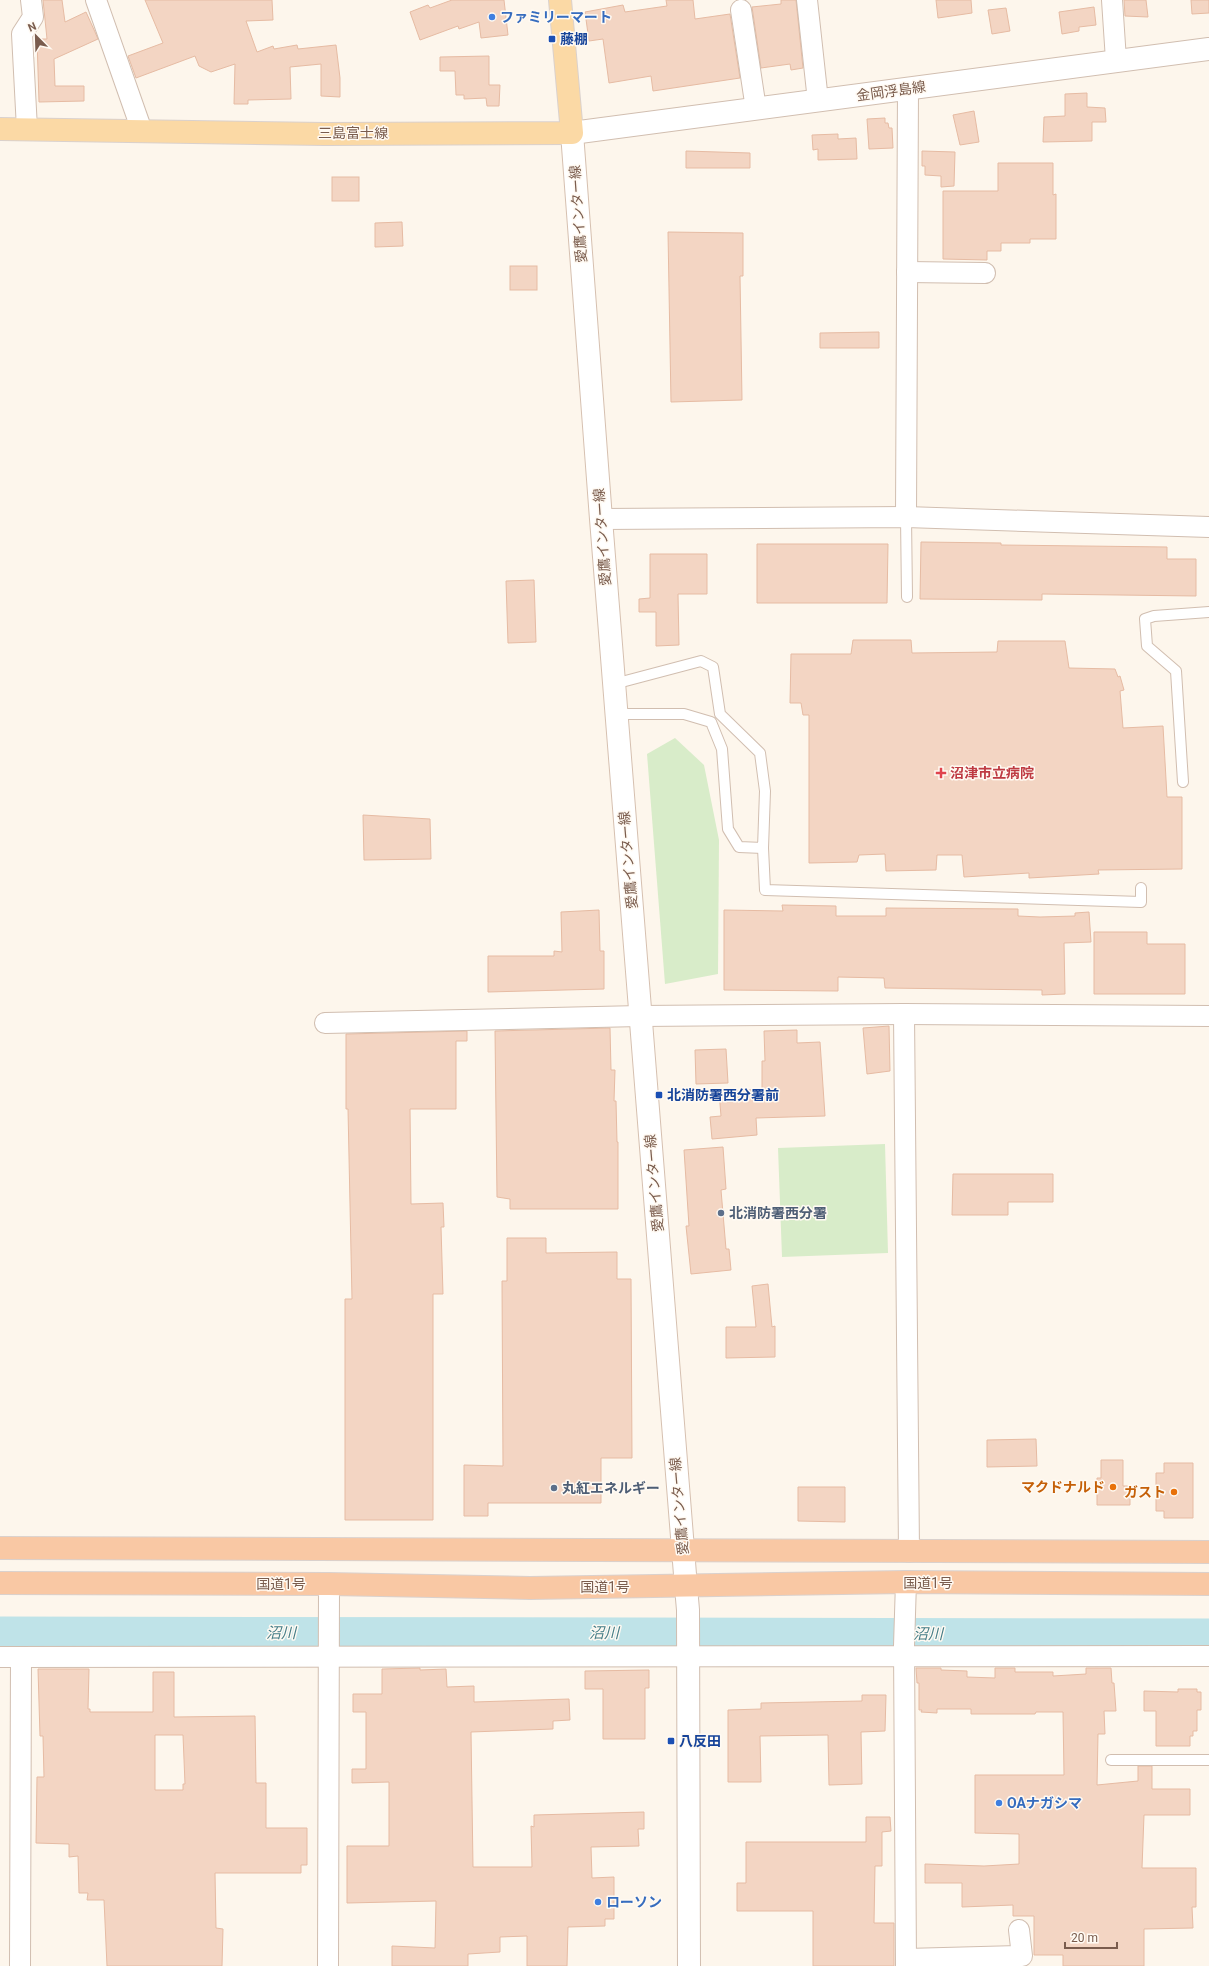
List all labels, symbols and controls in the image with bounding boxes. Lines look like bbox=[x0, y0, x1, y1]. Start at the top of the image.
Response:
place label: ファミリーマート bbox=[500, 9, 612, 25]
marker: ファミリーマート bbox=[487, 12, 497, 22]
north arrow bbox=[16, 16, 56, 56]
text: N bbox=[26, 20, 39, 35]
place label: 藤棚 bbox=[560, 31, 588, 47]
marker: 藤棚 bbox=[547, 34, 557, 44]
street label: 金岡浮島線 bbox=[855, 78, 927, 104]
street label: 三島富士線 bbox=[318, 125, 388, 141]
street label: 愛鷹インター線 bbox=[567, 165, 589, 263]
street label: 愛鷹インター線 bbox=[591, 488, 613, 586]
place label: 沼津市立病院 bbox=[950, 765, 1034, 781]
marker: 沼津市立病院 bbox=[935, 767, 947, 779]
street label: 愛鷹インター線 bbox=[616, 810, 640, 910]
place label: 北消防署西分署前 bbox=[667, 1087, 779, 1103]
marker: 北消防署西分署前 bbox=[654, 1090, 664, 1100]
street label: 愛鷹インター線 bbox=[642, 1133, 666, 1233]
place label: 北消防署西分署 bbox=[729, 1205, 827, 1221]
marker: 北消防署西分署 bbox=[716, 1208, 726, 1218]
street label: 愛鷹インター線 bbox=[667, 1456, 691, 1556]
place label: マクドナルド bbox=[1021, 1479, 1105, 1495]
place label: 丸紅エネルギー bbox=[562, 1480, 660, 1496]
marker: マクドナルド bbox=[1108, 1482, 1118, 1492]
marker: 丸紅エネルギー bbox=[549, 1483, 559, 1493]
place label: ガスト bbox=[1124, 1484, 1166, 1500]
marker: ガスト bbox=[1169, 1487, 1179, 1497]
street label: 国道1号 bbox=[903, 1575, 953, 1591]
street label: 国道1号 bbox=[256, 1576, 306, 1592]
street label: 国道1号 bbox=[580, 1579, 630, 1595]
water label: 沼川 bbox=[266, 1624, 298, 1642]
water label: 沼川 bbox=[589, 1624, 621, 1642]
water label: 沼川 bbox=[913, 1625, 945, 1643]
place label: 八反田 bbox=[679, 1733, 721, 1749]
marker: 八反田 bbox=[666, 1736, 676, 1746]
place label: OAナガシマ bbox=[1007, 1795, 1082, 1811]
marker: OAナガシマ bbox=[994, 1798, 1004, 1808]
place label: ローソン bbox=[606, 1894, 662, 1910]
marker: ローソン bbox=[593, 1897, 603, 1907]
scale bar bbox=[1065, 1924, 1117, 1950]
text: 20 m bbox=[1071, 1931, 1098, 1945]

